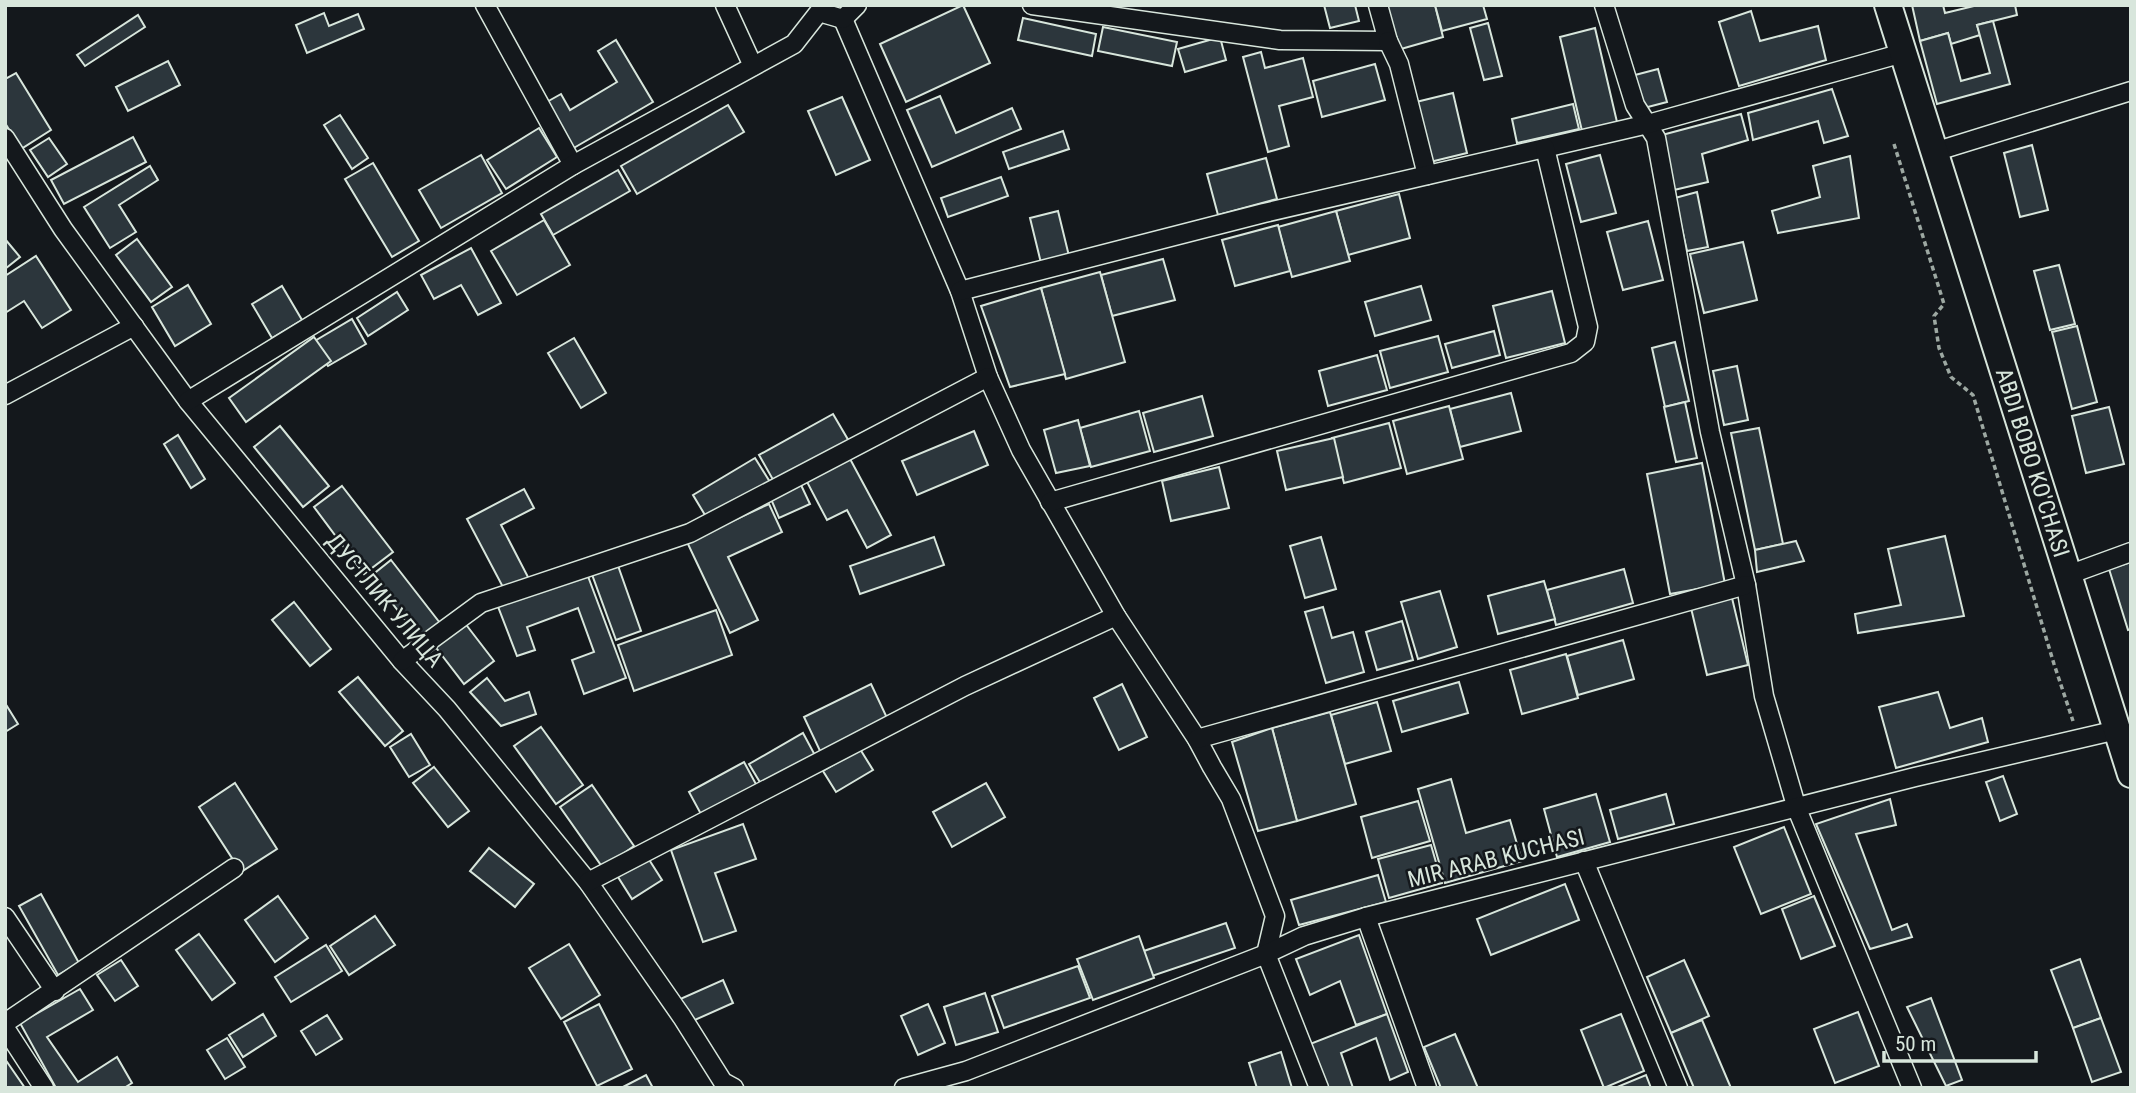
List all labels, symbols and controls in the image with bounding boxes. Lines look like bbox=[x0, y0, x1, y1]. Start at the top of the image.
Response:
street label: ABDI BOBO KO'CHASI bbox=[1990, 365, 2075, 561]
street label: ДУСТЛИК УЛИЦА bbox=[321, 528, 449, 673]
street label: MIR ARAB KUCHASI bbox=[1405, 823, 1587, 893]
scale bar bbox=[1884, 1020, 2036, 1064]
text: 50 m bbox=[1895, 1032, 1936, 1056]

